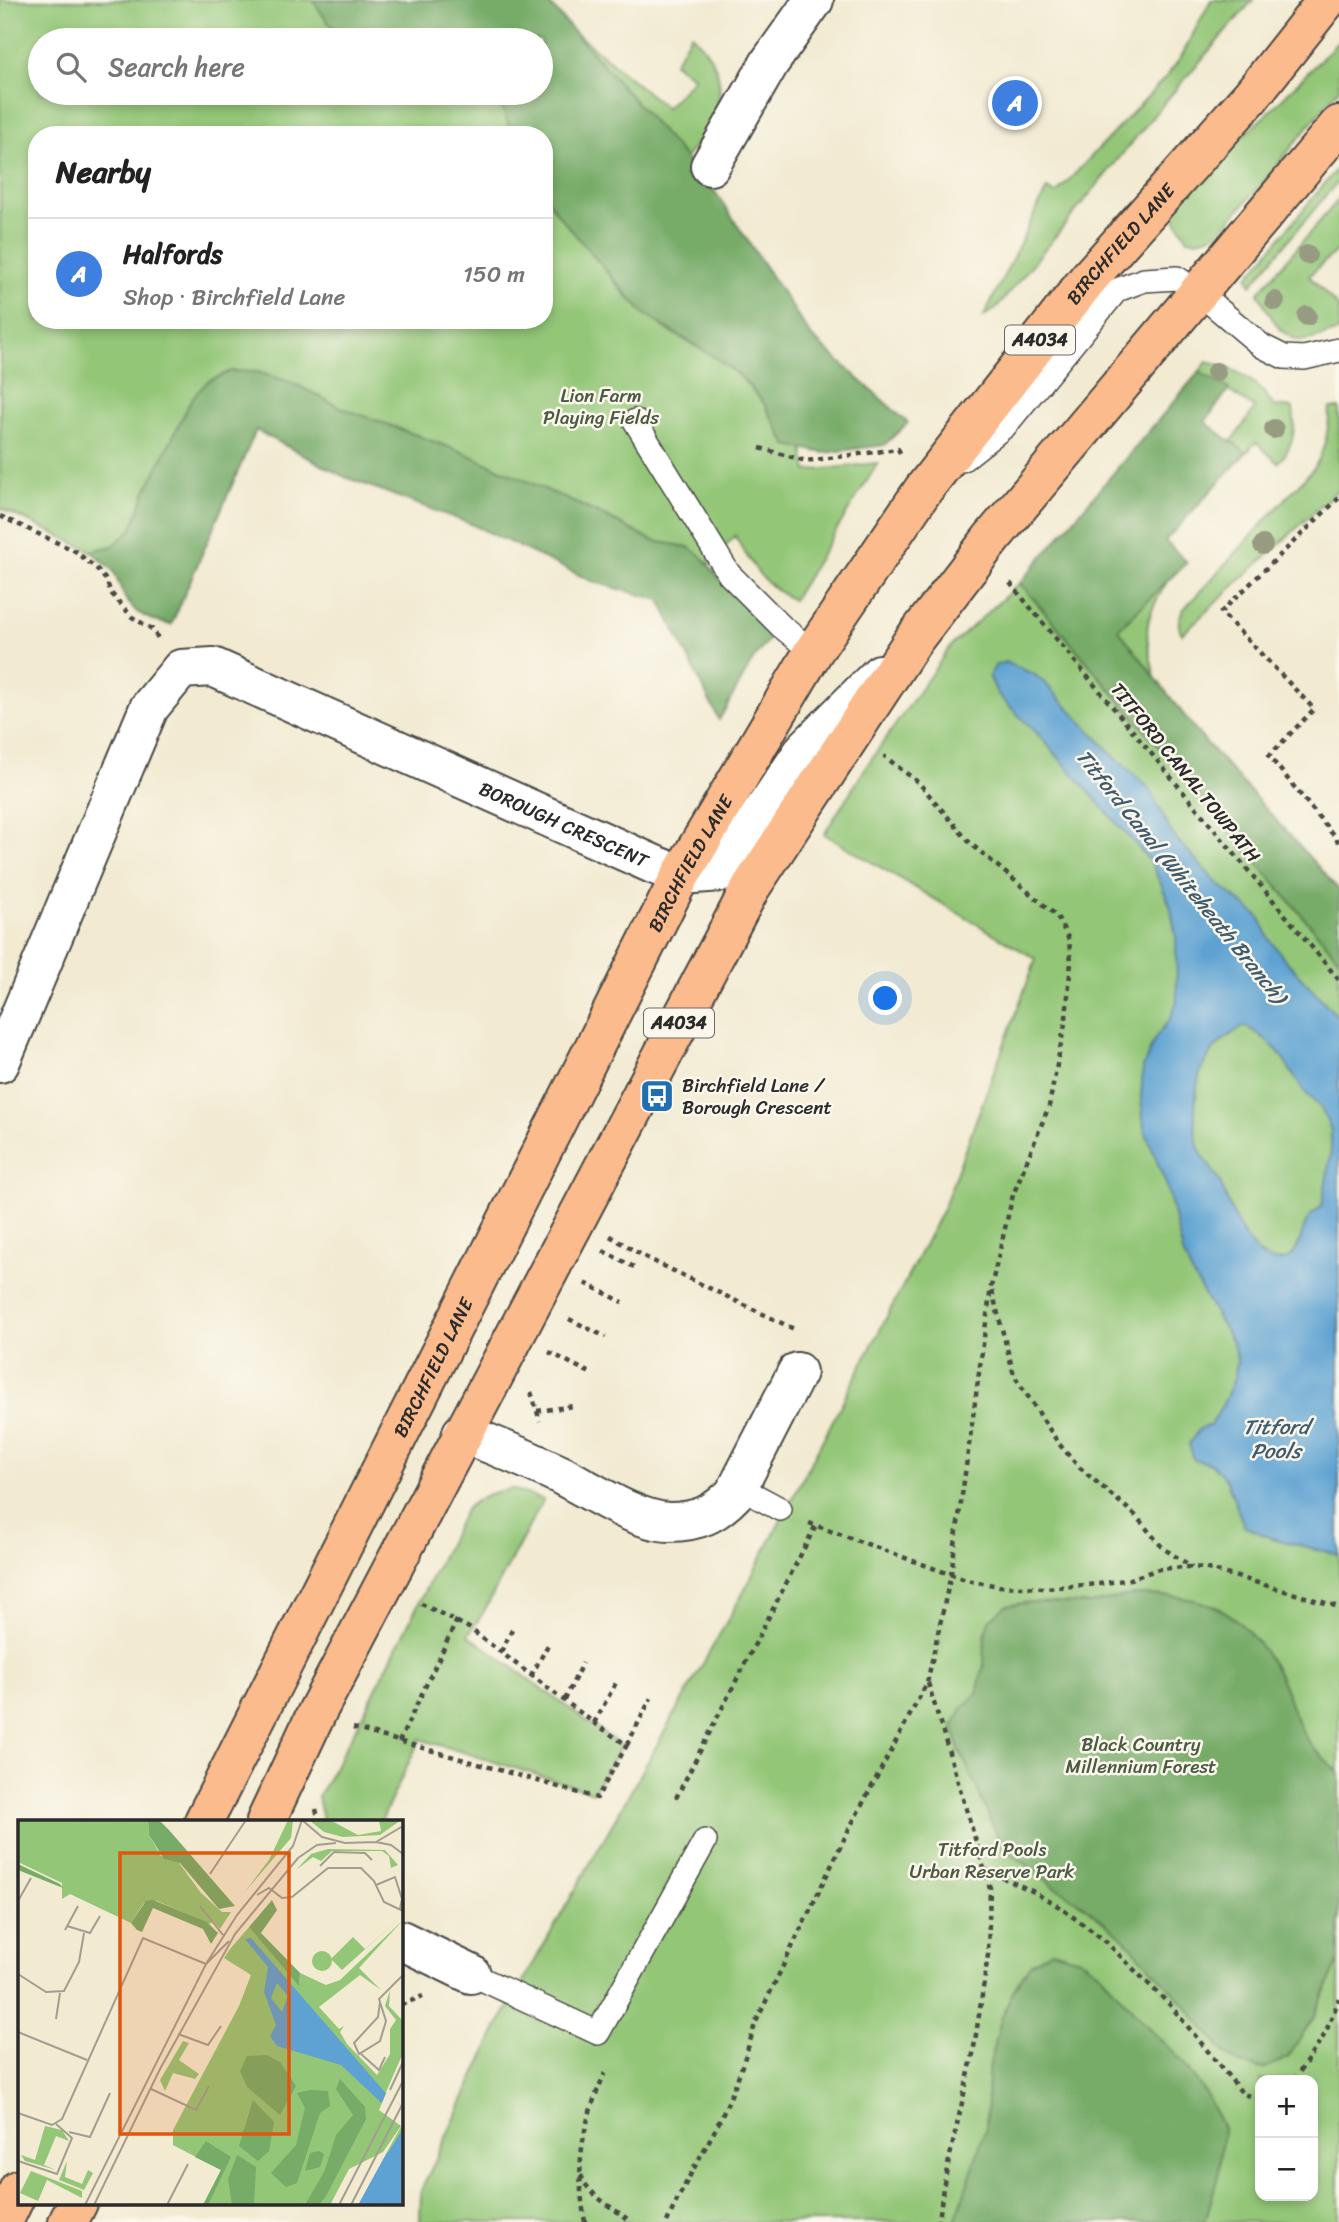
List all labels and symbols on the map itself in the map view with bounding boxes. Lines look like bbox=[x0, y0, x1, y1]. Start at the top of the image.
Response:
pin: A bbox=[992, 77, 1038, 129]
street label: BIRCHFIELD LANE bbox=[1058, 175, 1184, 312]
road number: A4034 bbox=[1005, 326, 1075, 354]
park label: Lion Farm Playing Fields bbox=[543, 379, 659, 434]
street label: TITFORD CANAL TOWPATH bbox=[1102, 675, 1269, 870]
water label: Titford Canal (Whiteheath Branch) bbox=[1066, 740, 1298, 1015]
street label: BOROUGH CRESCENT bbox=[474, 772, 655, 878]
street label: BIRCHFIELD LANE bbox=[639, 787, 743, 938]
your location bbox=[868, 981, 902, 1015]
road number: A4034 bbox=[644, 1008, 714, 1038]
place label: Birchfield Lane / Borough Crescent bbox=[682, 1069, 832, 1124]
bus stop icon: Birchfield Lane / Borough Crescent bbox=[638, 1077, 676, 1115]
street label: BIRCHFIELD LANE bbox=[384, 1291, 483, 1443]
water label: Titford Pools bbox=[1243, 1408, 1315, 1470]
park label: Black Country Millennium Forest bbox=[1066, 1728, 1216, 1783]
inset map bbox=[18, 1820, 402, 2204]
park label: Titford Pools Urban Reserve Park bbox=[910, 1833, 1074, 1888]

